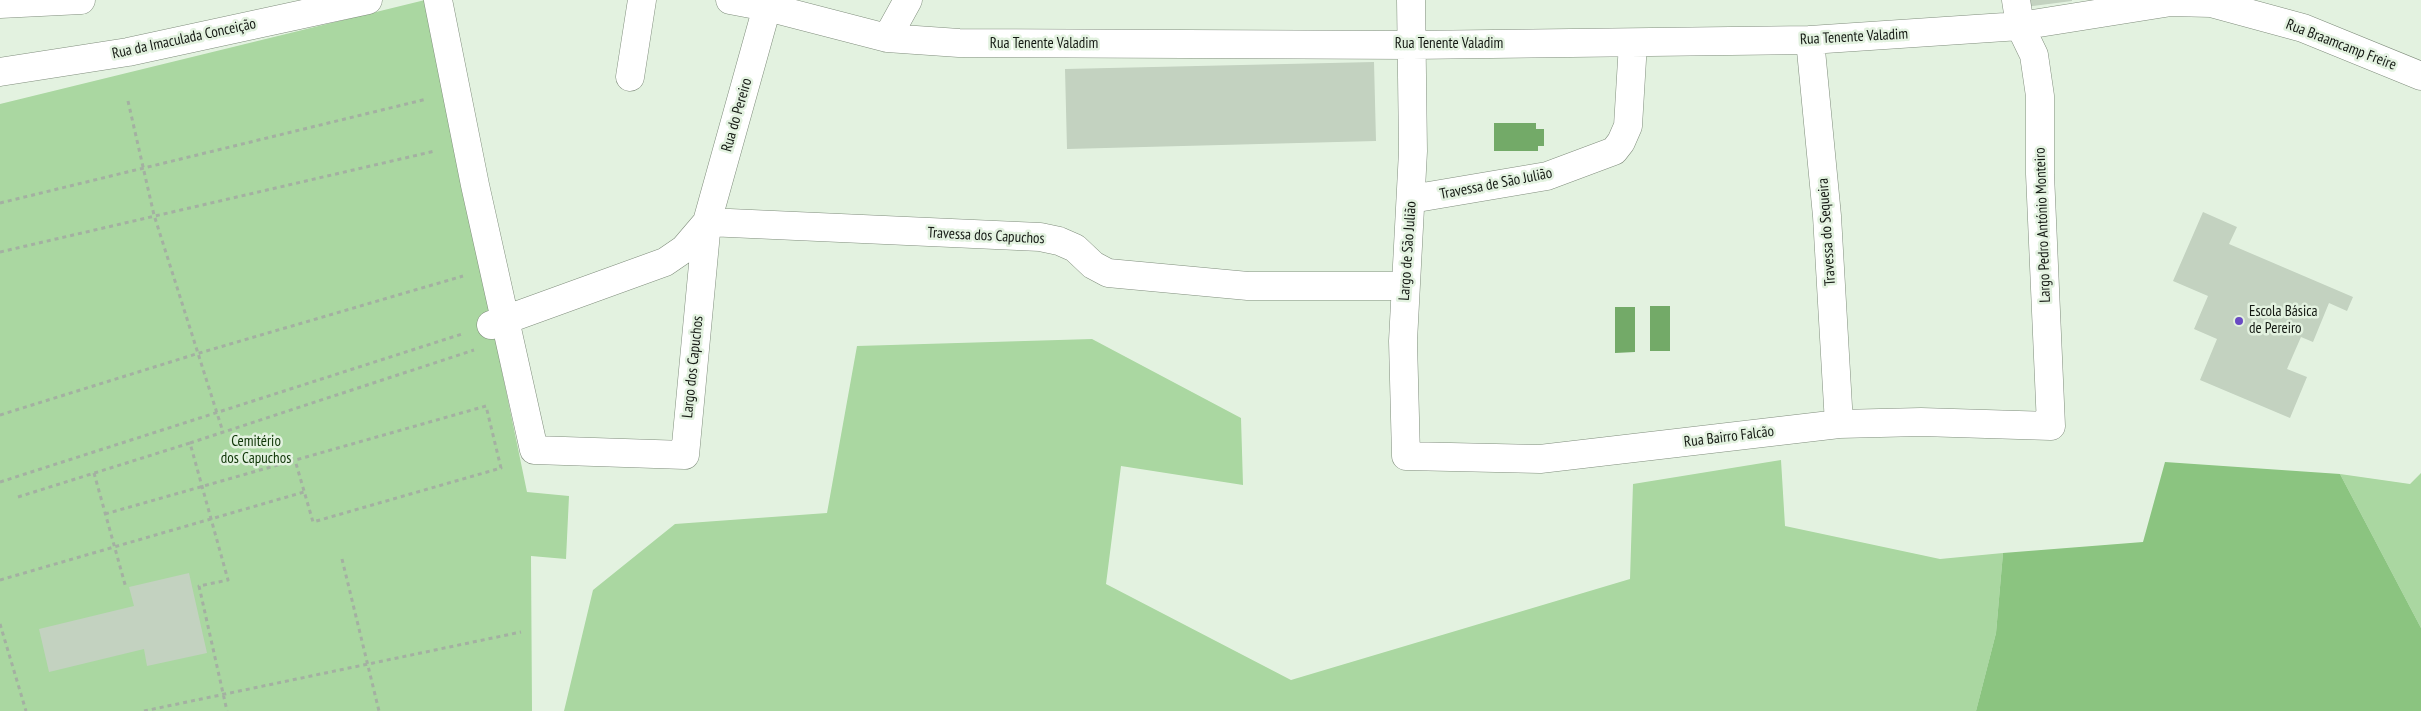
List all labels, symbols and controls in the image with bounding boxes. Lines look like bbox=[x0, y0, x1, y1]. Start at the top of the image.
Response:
street label: Rua da Imaculada Conceição bbox=[110, 15, 258, 63]
street label: Rua Braamcamp Freire bbox=[2283, 16, 2399, 74]
street label: Rua Tenente Valadim bbox=[1799, 25, 1909, 49]
street label: Rua Tenente Valadim bbox=[990, 35, 1098, 53]
street label: Rua Tenente Valadim bbox=[1395, 35, 1503, 53]
street label: Rua do Pereiro bbox=[718, 76, 756, 154]
street label: Largo Pedro António Monteiro bbox=[2031, 147, 2055, 303]
street label: Travessa de São Julião bbox=[1438, 164, 1554, 204]
street label: Travessa do Sequeira bbox=[1814, 177, 1840, 287]
street label: Largo de São Julião bbox=[1396, 201, 1420, 301]
street label: Travessa dos Capuchos bbox=[927, 224, 1045, 248]
place label: Escola Básica de Pereiro bbox=[2249, 303, 2317, 338]
street label: Largo dos Capuchos bbox=[679, 315, 707, 419]
marker: Escola Básica de Pereiro bbox=[2233, 315, 2245, 327]
street label: Rua Bairro Falcão bbox=[1683, 423, 1775, 451]
park label: Cemitério dos Capuchos bbox=[221, 433, 291, 468]

